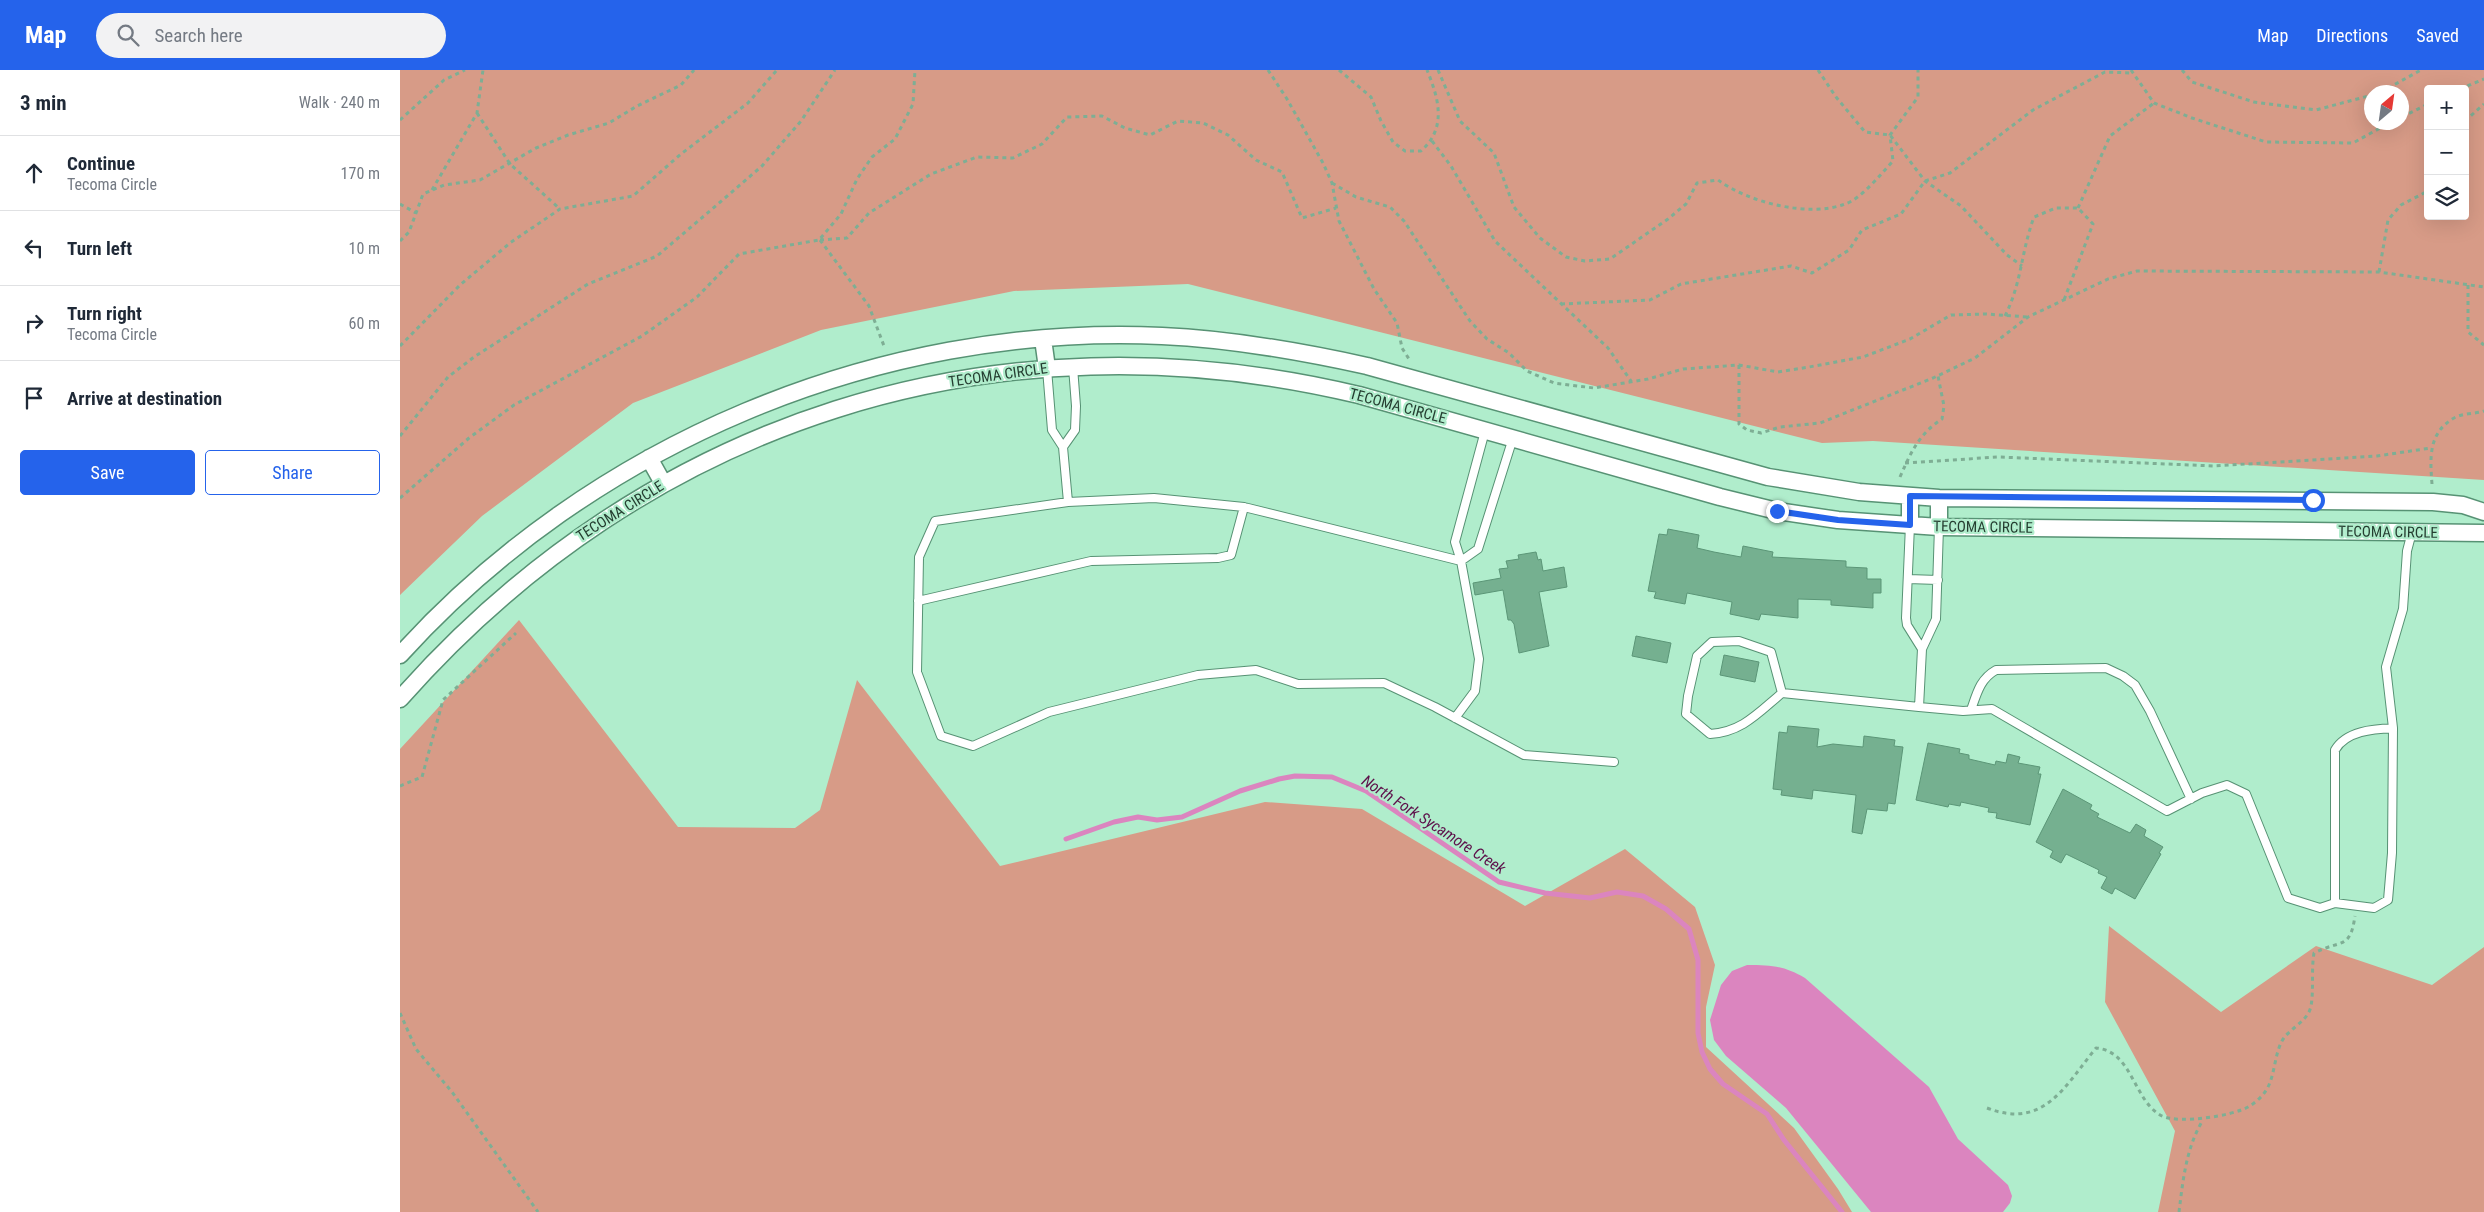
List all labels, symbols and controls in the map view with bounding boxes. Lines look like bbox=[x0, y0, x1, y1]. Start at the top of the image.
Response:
search box bbox=[96, 13, 446, 58]
text: Map bbox=[25, 21, 66, 49]
icon: search bbox=[114, 21, 142, 49]
text: Search here bbox=[154, 24, 243, 47]
text: Map bbox=[2257, 25, 2288, 46]
text: Directions bbox=[2316, 25, 2388, 46]
text: Saved bbox=[2416, 25, 2459, 46]
north arrow bbox=[2364, 85, 2409, 130]
map controls bbox=[2424, 85, 2469, 220]
button: + bbox=[2424, 85, 2469, 130]
text: 3 min bbox=[20, 91, 67, 115]
text: Walk · 240 m bbox=[299, 93, 380, 112]
button: − bbox=[2424, 130, 2469, 175]
text: Continue bbox=[67, 152, 135, 175]
icon: ahead bbox=[20, 159, 48, 187]
text: 170 m bbox=[341, 164, 380, 183]
text: Tecoma Circle bbox=[67, 175, 157, 194]
button: layers bbox=[2424, 175, 2469, 220]
icon: left bbox=[20, 234, 48, 262]
text: Turn left bbox=[67, 237, 132, 260]
text: 10 m bbox=[348, 239, 380, 258]
text: Turn right bbox=[67, 302, 142, 325]
icon: right bbox=[20, 309, 48, 337]
text: 60 m bbox=[348, 314, 380, 333]
text: Tecoma Circle bbox=[67, 325, 157, 344]
street label: TECOMA CIRCLE bbox=[947, 359, 1049, 391]
icon: arrive bbox=[20, 384, 48, 412]
street label: TECOMA CIRCLE bbox=[1348, 384, 1448, 428]
text: Arrive at destination bbox=[67, 387, 222, 410]
button: Save bbox=[20, 450, 195, 495]
button: Share bbox=[205, 450, 380, 495]
street label: TECOMA CIRCLE bbox=[573, 477, 667, 545]
route start bbox=[2302, 489, 2325, 512]
route end bbox=[1766, 500, 1789, 523]
street label: TECOMA CIRCLE bbox=[1933, 517, 2033, 537]
street label: TECOMA CIRCLE bbox=[2338, 522, 2438, 542]
water label: North Fork Sycamore Creek bbox=[1358, 771, 1510, 879]

